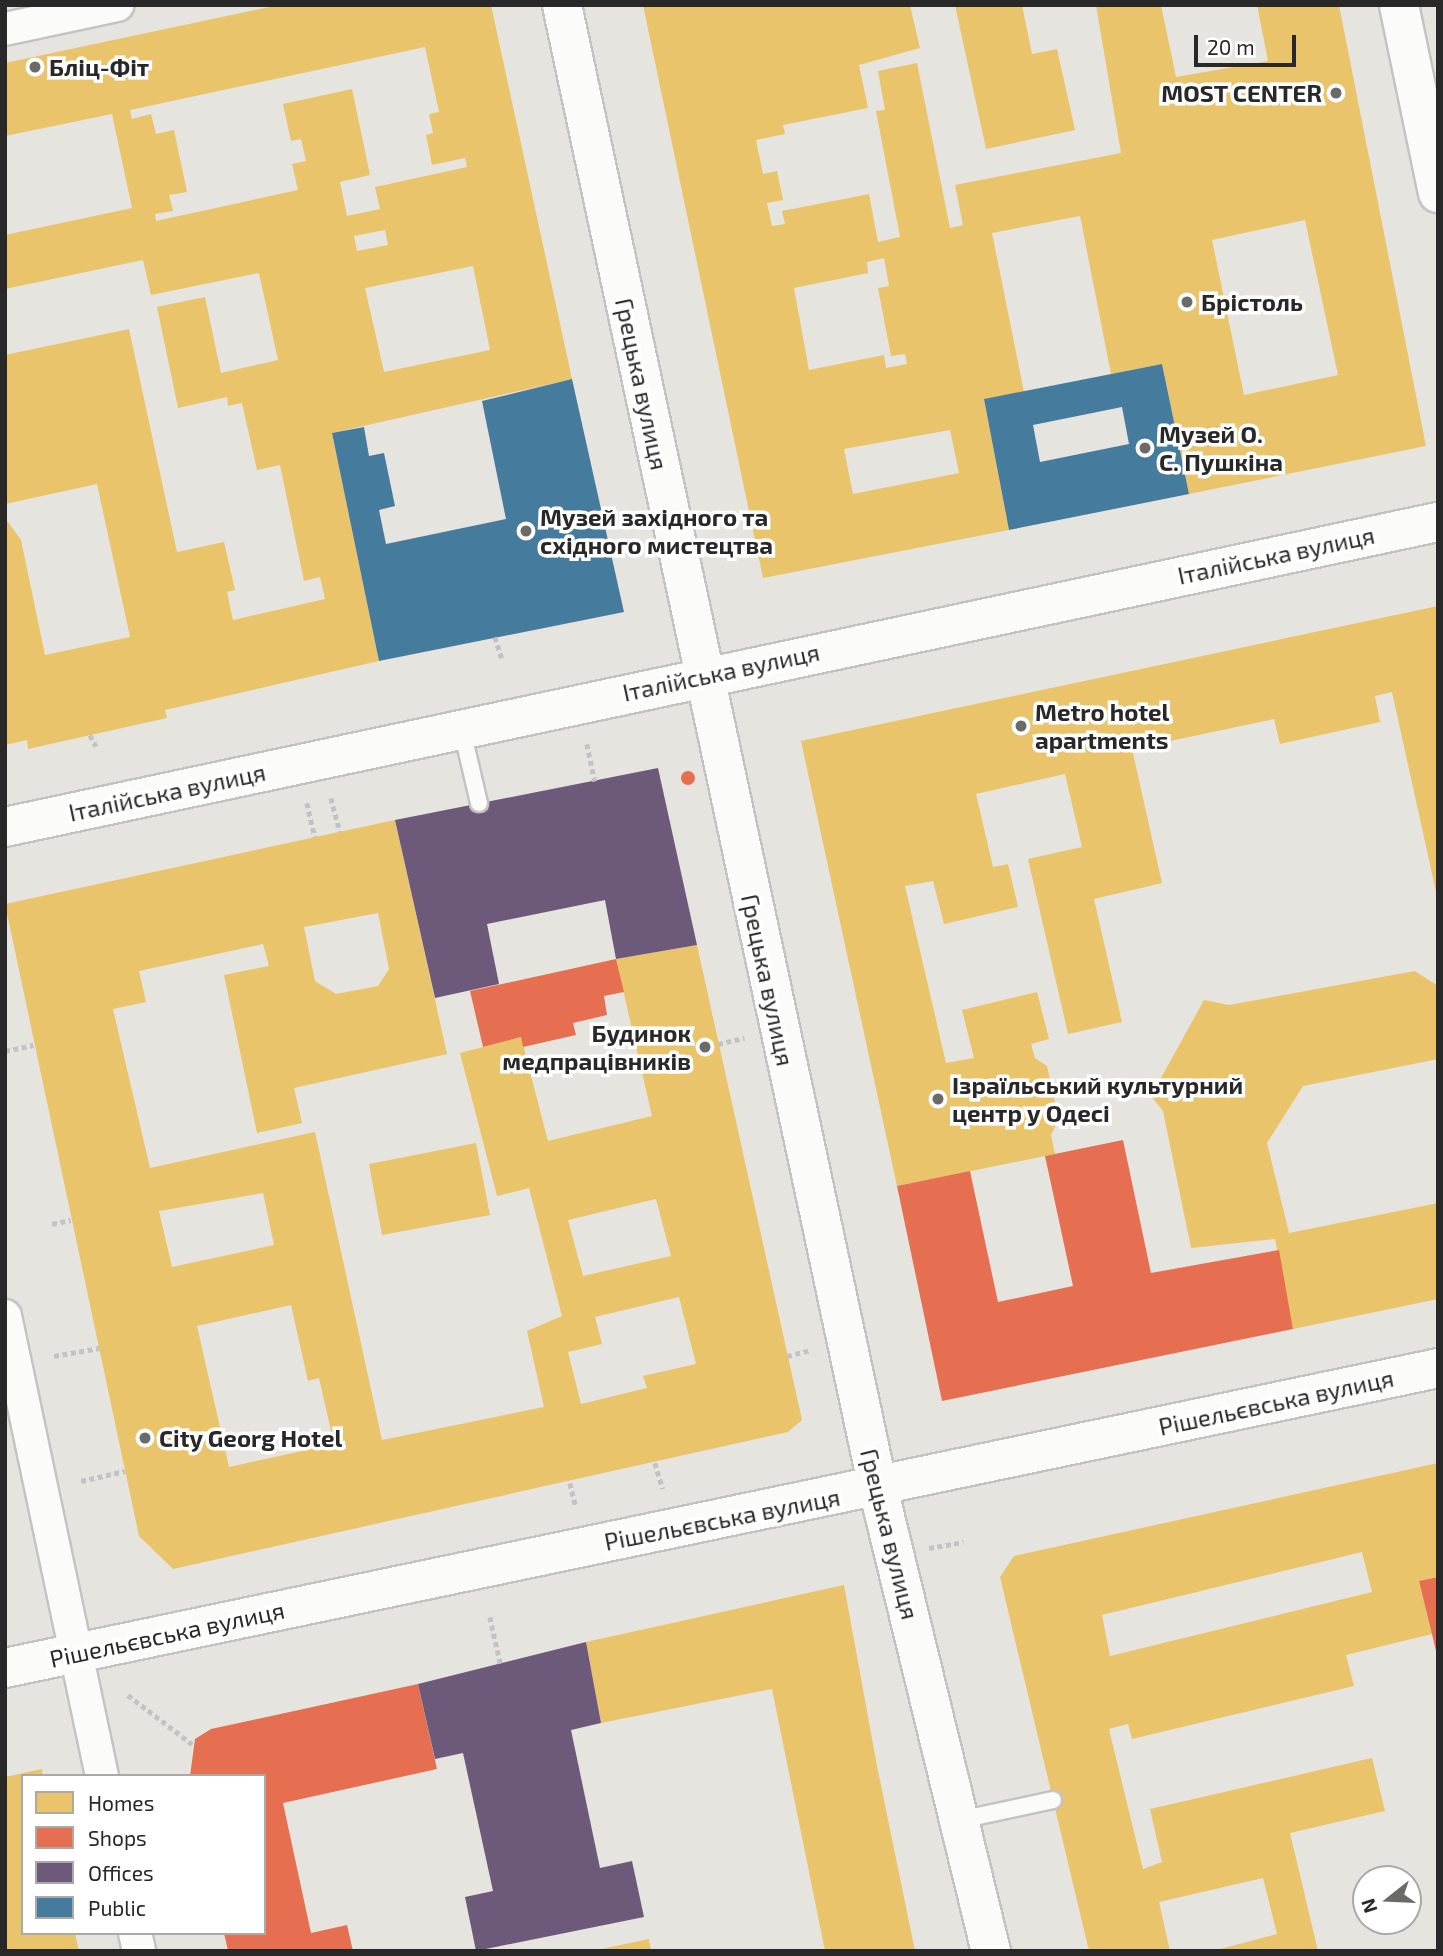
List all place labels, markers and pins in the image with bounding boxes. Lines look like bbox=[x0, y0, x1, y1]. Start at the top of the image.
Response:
place label: Бліц-Фіт bbox=[49, 53, 149, 81]
marker: Бліц-Фіт bbox=[27, 59, 43, 75]
place label: MOST CENTER bbox=[1161, 79, 1322, 107]
marker: MOST CENTER bbox=[1328, 85, 1344, 101]
place label: Брістоль bbox=[1201, 288, 1303, 316]
marker: Брістоль bbox=[1179, 294, 1195, 310]
place label: Музей О. С. Пушкіна bbox=[1159, 420, 1283, 476]
marker: Музей О. С. Пушкіна bbox=[1137, 440, 1153, 456]
place label: Музей західного та східного мистецтва bbox=[540, 503, 773, 559]
marker: Музей західного та східного мистецтва bbox=[518, 523, 534, 539]
place label: Metro hotel apartments bbox=[1035, 698, 1169, 754]
marker: Metro hotel apartments bbox=[1013, 718, 1029, 734]
place label: Будинок медпрацівників bbox=[502, 1019, 691, 1075]
marker: Будинок медпрацівників bbox=[697, 1039, 713, 1055]
place label: Ізраїльський культурний центр у Одесі bbox=[952, 1071, 1243, 1127]
marker: Ізраїльський культурний центр у Одесі bbox=[930, 1091, 946, 1107]
place label: City Georg Hotel bbox=[159, 1424, 343, 1452]
marker: City Georg Hotel bbox=[137, 1430, 153, 1446]

